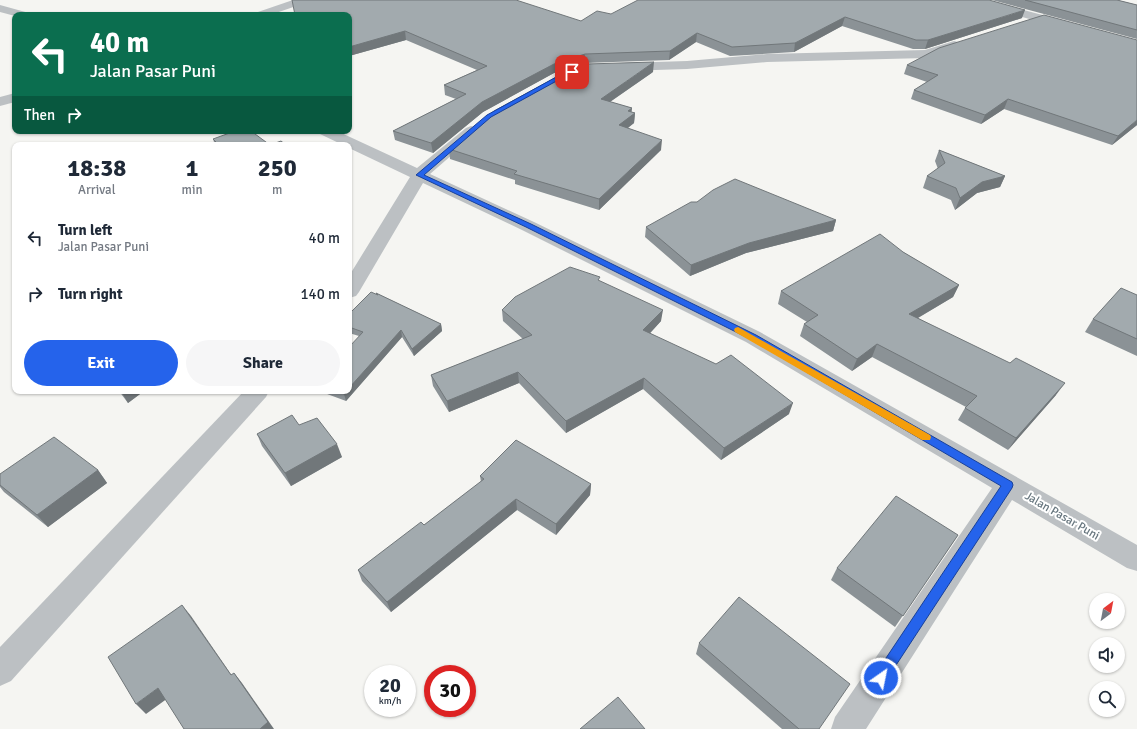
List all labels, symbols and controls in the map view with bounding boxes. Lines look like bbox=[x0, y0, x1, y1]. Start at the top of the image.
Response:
text: 40 m bbox=[90, 26, 149, 60]
icon: left bbox=[24, 28, 76, 80]
pin bbox=[555, 55, 589, 89]
text: Jalan Pasar Puni bbox=[90, 60, 216, 82]
icon: arrive bbox=[561, 61, 583, 83]
icon: right bbox=[63, 104, 85, 126]
text: Then bbox=[24, 106, 55, 124]
text: 18:38 bbox=[67, 153, 126, 183]
text: 1 bbox=[186, 153, 198, 183]
text: 250 bbox=[258, 153, 297, 183]
text: Arrival bbox=[78, 182, 115, 198]
text: min bbox=[182, 182, 203, 198]
text: m bbox=[272, 182, 282, 198]
text: Turn left bbox=[58, 221, 112, 239]
icon: left bbox=[24, 227, 46, 249]
text: 40 m bbox=[309, 229, 340, 247]
text: Jalan Pasar Puni bbox=[58, 239, 149, 255]
icon: right bbox=[24, 283, 46, 305]
text: Turn right bbox=[58, 285, 123, 303]
text: 140 m bbox=[300, 285, 340, 303]
button: Exit bbox=[24, 340, 178, 386]
button: Share bbox=[186, 340, 340, 386]
street label: Jalan Pasar Puni bbox=[1022, 489, 1102, 543]
north arrow bbox=[1089, 593, 1125, 629]
map controls bbox=[1089, 593, 1125, 717]
button: sound bbox=[1089, 637, 1125, 673]
position arrow bbox=[860, 657, 902, 699]
speed limit sign: 30 bbox=[424, 665, 476, 717]
text: 20 bbox=[379, 673, 401, 698]
button: search bbox=[1089, 681, 1125, 717]
text: km/h bbox=[379, 695, 401, 707]

